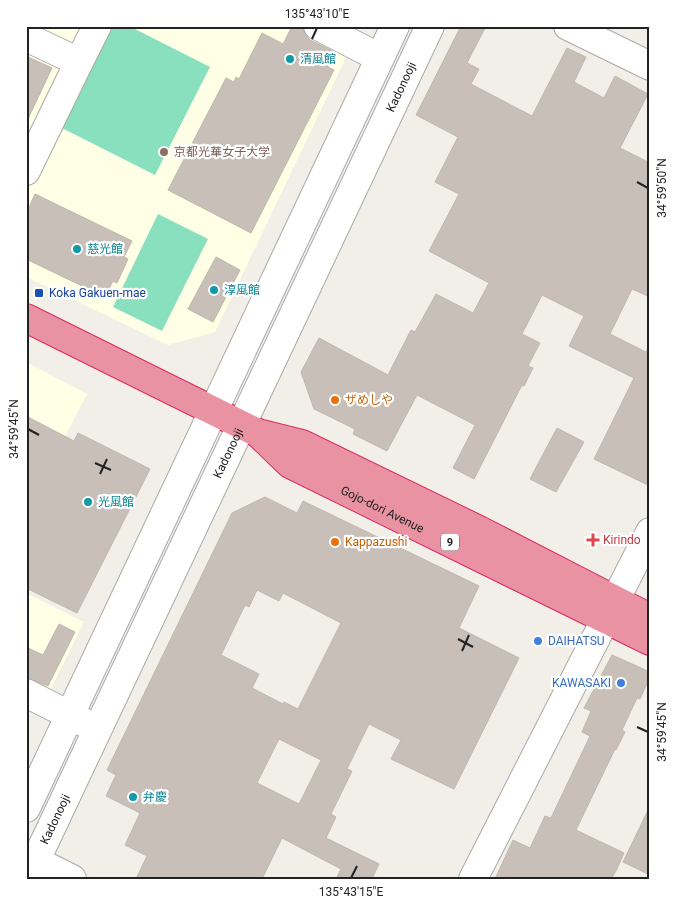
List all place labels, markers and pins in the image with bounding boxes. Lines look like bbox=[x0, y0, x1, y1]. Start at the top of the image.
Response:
place label: 清風館 bbox=[300, 52, 336, 66]
marker: 清風館 bbox=[284, 53, 296, 65]
place label: 京都光華女子大学 bbox=[174, 145, 270, 159]
marker: 京都光華女子大学 bbox=[158, 146, 170, 158]
place label: 慈光館 bbox=[87, 242, 123, 256]
marker: 慈光館 bbox=[71, 243, 83, 255]
place label: 淳風館 bbox=[224, 283, 260, 297]
marker: 淳風館 bbox=[208, 284, 220, 296]
place label: Koka Gakuen-mae bbox=[49, 286, 146, 300]
marker: Koka Gakuen-mae bbox=[33, 287, 45, 299]
place label: ザめしや bbox=[345, 393, 393, 407]
marker: ザめしや bbox=[329, 394, 341, 406]
place label: 光風館 bbox=[98, 495, 134, 509]
marker: 光風館 bbox=[82, 496, 94, 508]
place label: Kirindo bbox=[603, 533, 641, 547]
marker: Kirindo bbox=[587, 534, 599, 546]
place label: Kappazushi bbox=[345, 535, 407, 549]
marker: Kappazushi bbox=[329, 536, 341, 548]
place label: DAIHATSU bbox=[548, 634, 605, 648]
marker: DAIHATSU bbox=[532, 635, 544, 647]
place label: KAWASAKI bbox=[552, 676, 611, 690]
marker: KAWASAKI bbox=[615, 677, 627, 689]
place label: 弁慶 bbox=[143, 790, 167, 804]
marker: 弁慶 bbox=[127, 791, 139, 803]

